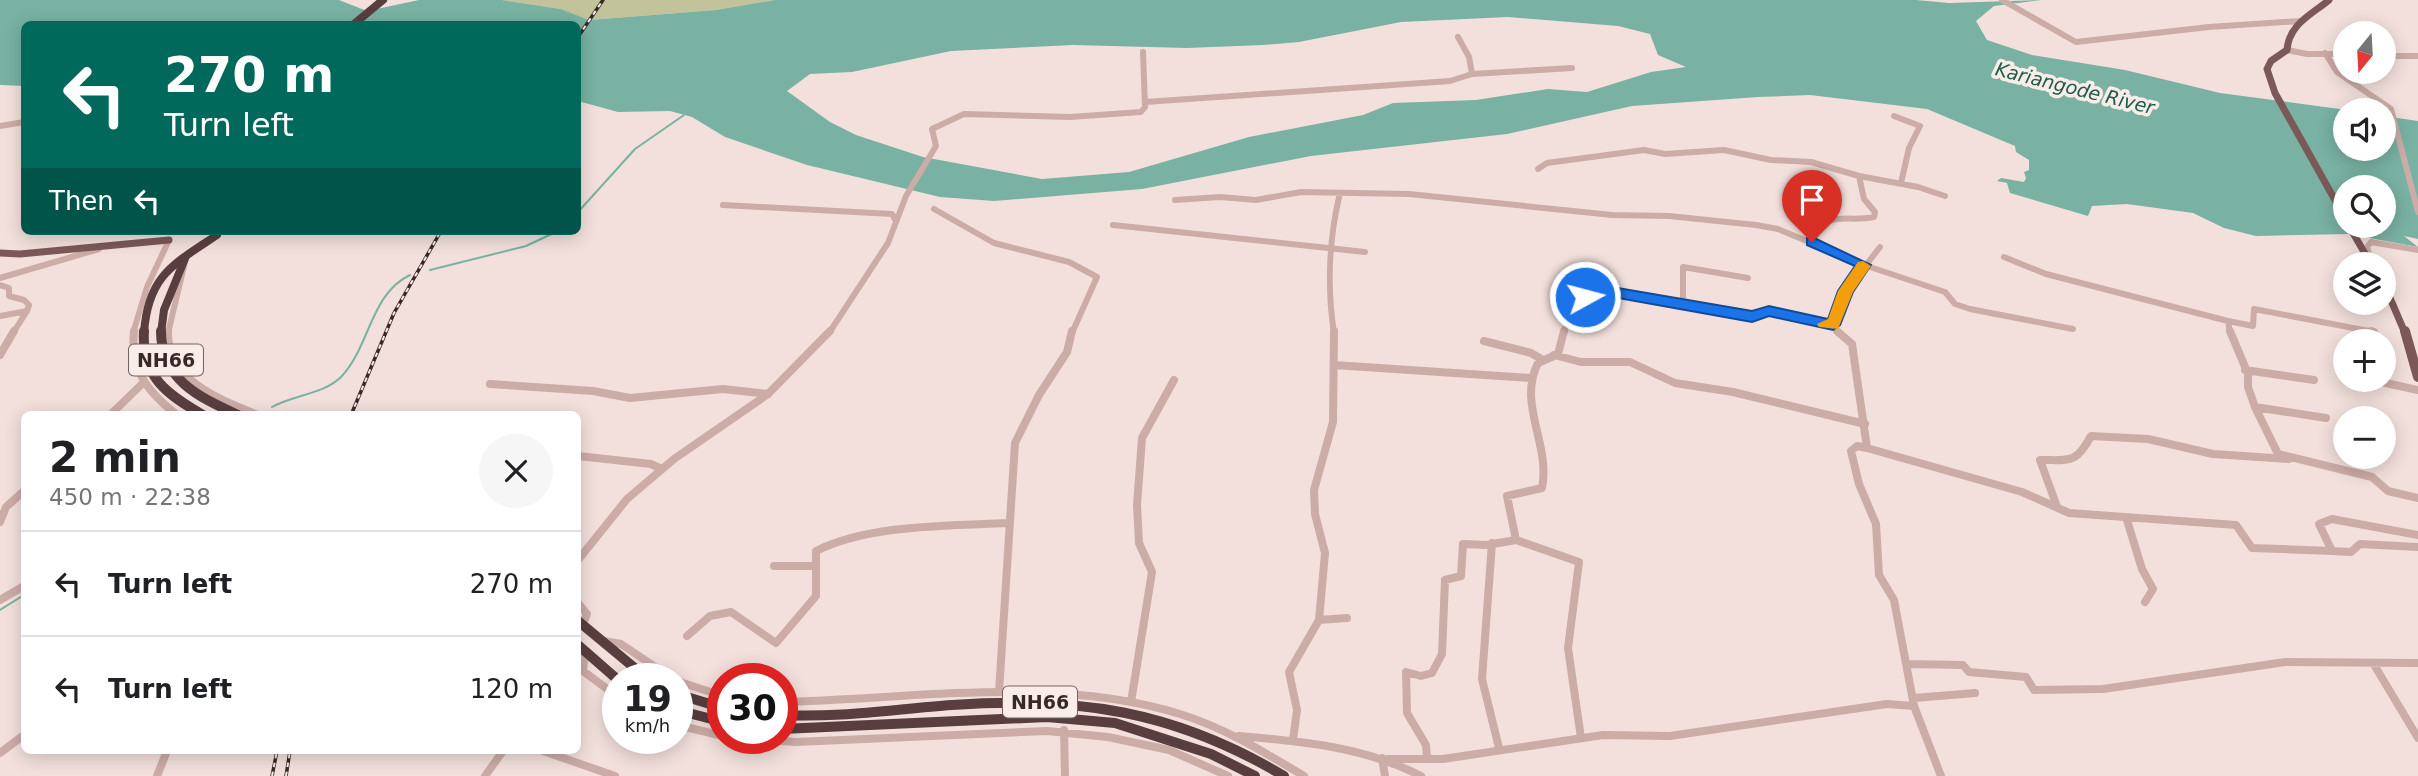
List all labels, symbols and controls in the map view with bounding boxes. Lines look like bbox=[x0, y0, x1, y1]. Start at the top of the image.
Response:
north arrow bbox=[2333, 21, 2396, 84]
map controls bbox=[2333, 21, 2396, 469]
text: 270 m bbox=[164, 47, 334, 104]
icon: left bbox=[49, 49, 140, 140]
water label: Kariangode River bbox=[1993, 58, 2158, 119]
button: sound bbox=[2333, 98, 2396, 161]
text: Turn left bbox=[164, 106, 294, 144]
pin bbox=[1782, 170, 1842, 242]
button: search bbox=[2333, 175, 2396, 238]
icon: arrive bbox=[1793, 181, 1831, 219]
icon: left bbox=[128, 182, 166, 220]
text: Then bbox=[49, 186, 114, 216]
button: layers bbox=[2333, 252, 2396, 315]
position arrow bbox=[1548, 260, 1622, 334]
button: + bbox=[2333, 329, 2396, 392]
road number: NH66 bbox=[129, 344, 203, 376]
button: − bbox=[2333, 406, 2396, 469]
text: 2 min bbox=[49, 433, 181, 482]
button: close bbox=[479, 434, 553, 508]
text: 450 m · 22:38 bbox=[49, 484, 211, 510]
icon: left bbox=[49, 565, 87, 603]
text: Turn left bbox=[108, 569, 232, 599]
text: 270 m bbox=[470, 569, 553, 599]
speed limit sign: 30 bbox=[707, 663, 798, 754]
icon: left bbox=[49, 670, 87, 708]
text: Turn left bbox=[108, 674, 232, 704]
text: 120 m bbox=[470, 674, 553, 704]
text: 19 bbox=[623, 679, 672, 719]
road number: NH66 bbox=[1003, 687, 1077, 718]
text: km/h bbox=[625, 715, 670, 736]

